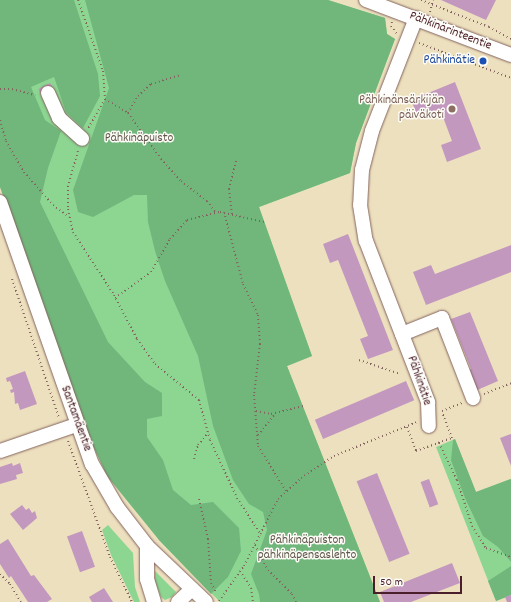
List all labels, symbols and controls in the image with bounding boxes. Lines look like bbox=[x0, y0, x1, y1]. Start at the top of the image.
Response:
street label: Pähkinärinteentie bbox=[407, 9, 493, 55]
place label: Pähkinätie bbox=[424, 53, 475, 69]
marker: Pähkinätie bbox=[478, 56, 488, 66]
place label: Pähkinänsärkijän päiväkoti bbox=[359, 94, 444, 125]
marker: Pähkinänsärkijän päiväkoti bbox=[447, 104, 457, 114]
park label: Pähkinäpuisto bbox=[105, 131, 173, 147]
street label: Pähkinätie bbox=[402, 354, 434, 408]
street label: Santamäentie bbox=[56, 384, 94, 454]
park label: Pähkinäpuiston pähkinäpensaslehto bbox=[258, 534, 356, 565]
scale bar bbox=[375, 568, 464, 594]
text: 50 m bbox=[380, 574, 403, 591]

